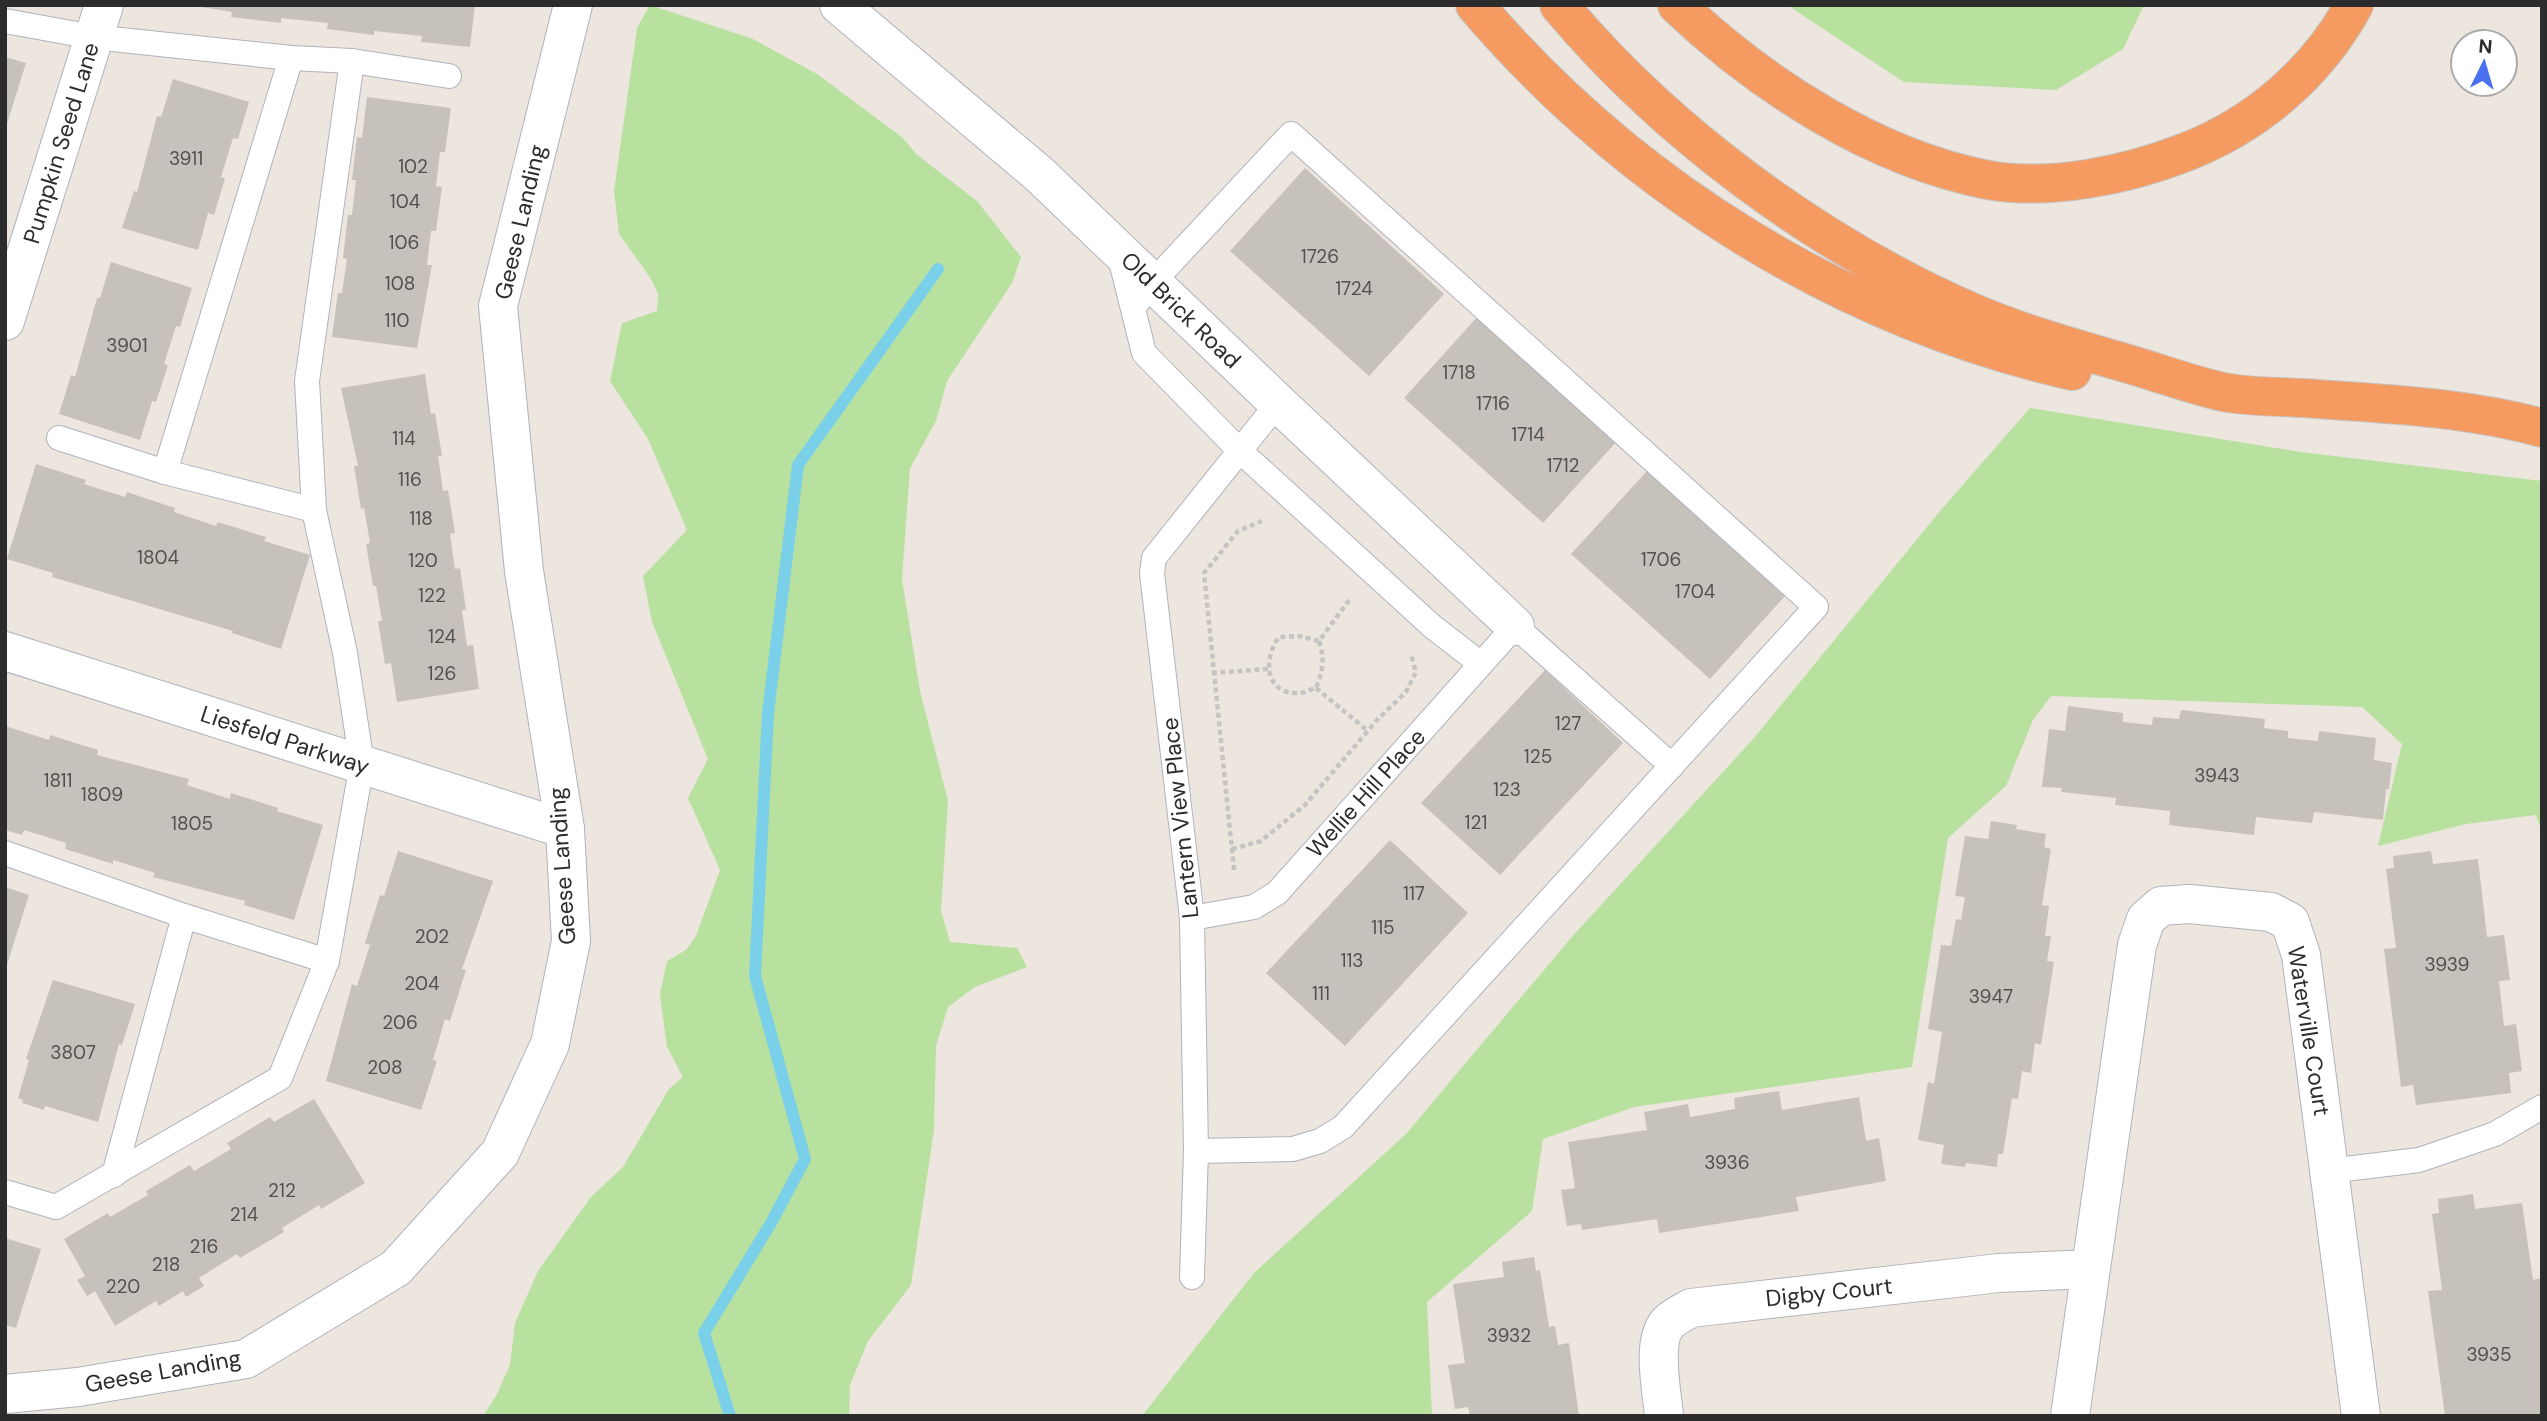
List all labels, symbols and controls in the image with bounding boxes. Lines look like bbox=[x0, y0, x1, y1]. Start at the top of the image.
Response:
north arrow bbox=[2449, 28, 2519, 98]
text: N bbox=[2477, 34, 2493, 60]
street label: Pumpkin Seed Lane bbox=[16, 39, 106, 247]
street label: Geese Landing bbox=[488, 141, 552, 302]
house number: 3911 bbox=[169, 146, 203, 171]
house number: 102 bbox=[398, 154, 428, 179]
house number: 104 bbox=[390, 189, 420, 214]
house number: 106 bbox=[389, 230, 419, 255]
house number: 1726 bbox=[1301, 244, 1339, 269]
street label: Old Brick Road bbox=[1115, 245, 1247, 375]
house number: 108 bbox=[385, 271, 415, 296]
house number: 1724 bbox=[1335, 276, 1373, 301]
house number: 110 bbox=[385, 308, 409, 333]
house number: 3901 bbox=[106, 333, 148, 358]
house number: 1718 bbox=[1442, 360, 1476, 385]
house number: 1716 bbox=[1476, 391, 1510, 416]
house number: 1714 bbox=[1511, 422, 1545, 447]
house number: 114 bbox=[392, 426, 416, 451]
house number: 1712 bbox=[1546, 453, 1580, 478]
house number: 116 bbox=[398, 467, 422, 492]
house number: 118 bbox=[409, 506, 433, 531]
house number: 1804 bbox=[137, 545, 179, 570]
house number: 1706 bbox=[1641, 547, 1681, 572]
house number: 120 bbox=[408, 548, 438, 573]
house number: 1704 bbox=[1675, 579, 1715, 604]
house number: 122 bbox=[418, 583, 446, 608]
house number: 124 bbox=[428, 624, 456, 649]
house number: 126 bbox=[428, 661, 456, 686]
street label: Liesfeld Parkway bbox=[197, 699, 373, 782]
house number: 127 bbox=[1555, 711, 1581, 736]
street label: Lantern View Place bbox=[1155, 716, 1205, 920]
street label: Wellie Hill Place bbox=[1300, 722, 1432, 864]
house number: 125 bbox=[1524, 744, 1552, 769]
house number: 3943 bbox=[2194, 763, 2240, 788]
house number: 1811 bbox=[44, 768, 72, 793]
house number: 123 bbox=[1493, 777, 1521, 802]
house number: 1809 bbox=[81, 782, 123, 807]
street label: Geese Landing bbox=[542, 786, 582, 946]
house number: 121 bbox=[1465, 810, 1487, 835]
house number: 1805 bbox=[171, 811, 213, 836]
house number: 117 bbox=[1403, 881, 1425, 906]
house number: 115 bbox=[1371, 915, 1395, 940]
house number: 202 bbox=[415, 924, 449, 949]
street label: Waterville Court bbox=[2281, 944, 2337, 1118]
house number: 113 bbox=[1340, 948, 1364, 973]
house number: 3939 bbox=[2425, 952, 2469, 977]
house number: 204 bbox=[404, 971, 440, 996]
house number: 111 bbox=[1312, 981, 1330, 1006]
house number: 3947 bbox=[1969, 984, 2013, 1009]
house number: 206 bbox=[382, 1010, 418, 1035]
house number: 3807 bbox=[50, 1040, 96, 1065]
house number: 208 bbox=[367, 1055, 403, 1080]
house number: 3936 bbox=[1704, 1150, 1750, 1175]
house number: 212 bbox=[268, 1178, 296, 1203]
house number: 214 bbox=[230, 1202, 258, 1227]
house number: 216 bbox=[190, 1234, 218, 1259]
house number: 218 bbox=[152, 1252, 180, 1277]
street label: Digby Court bbox=[1764, 1270, 1894, 1314]
house number: 220 bbox=[106, 1274, 140, 1299]
house number: 3932 bbox=[1487, 1323, 1531, 1348]
street label: Geese Landing bbox=[83, 1342, 244, 1399]
house number: 3935 bbox=[2466, 1342, 2512, 1367]

